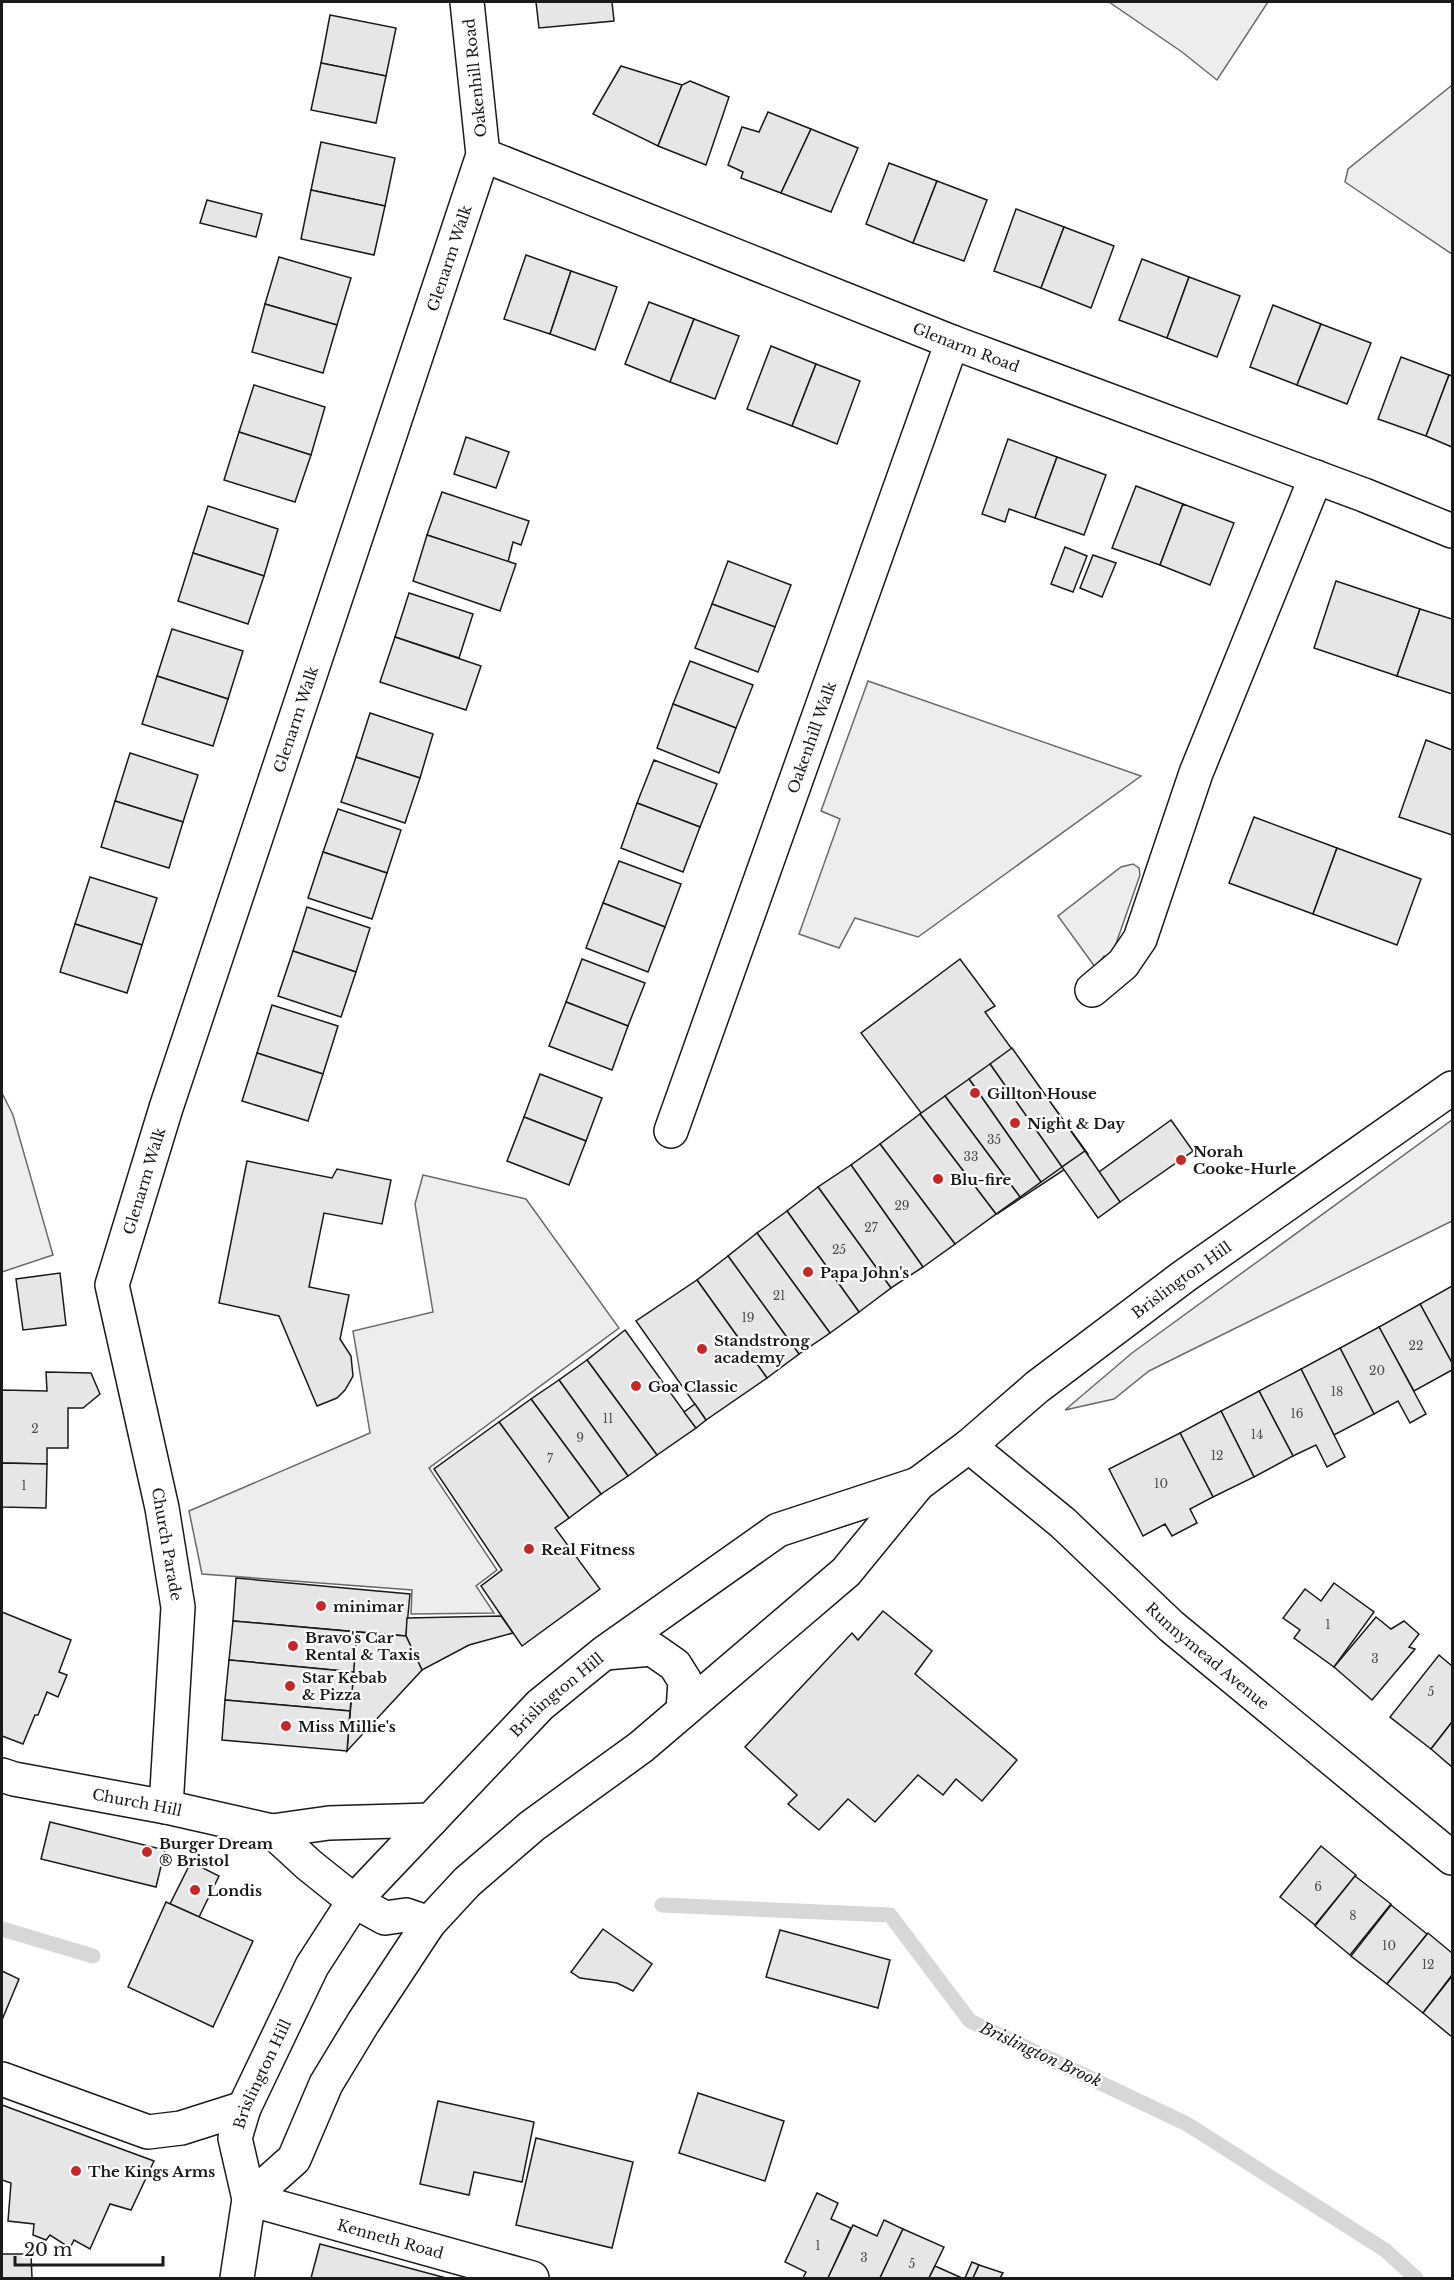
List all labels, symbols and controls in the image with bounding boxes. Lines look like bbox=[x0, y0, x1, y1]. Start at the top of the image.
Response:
street label: Oakenhill Road bbox=[459, 18, 491, 138]
street label: Glenarm Walk bbox=[422, 202, 475, 314]
street label: Glenarm Road bbox=[910, 318, 1022, 376]
street label: Glenarm Walk bbox=[269, 663, 322, 775]
street label: Oakenhill Walk bbox=[783, 678, 840, 796]
place label: Gillton House bbox=[987, 1084, 1097, 1103]
marker: Gillton House bbox=[968, 1086, 982, 1100]
place label: Night & Day bbox=[1027, 1114, 1125, 1133]
marker: Night & Day bbox=[1008, 1116, 1022, 1130]
street label: Glenarm Walk bbox=[118, 1124, 169, 1237]
house number: 35 bbox=[987, 1132, 1001, 1147]
place label: Norah Cooke-Hurle bbox=[1193, 1142, 1296, 1178]
house number: 33 bbox=[964, 1149, 978, 1164]
marker: Norah Cooke-Hurle bbox=[1174, 1153, 1188, 1167]
place label: Blu-fire bbox=[950, 1170, 1011, 1189]
marker: Blu-fire bbox=[931, 1172, 945, 1186]
house number: 29 bbox=[894, 1198, 910, 1213]
house number: 27 bbox=[864, 1220, 879, 1235]
street label: Brislington Hill bbox=[1127, 1237, 1235, 1322]
house number: 25 bbox=[832, 1242, 846, 1257]
place label: Papa John's bbox=[820, 1263, 909, 1282]
marker: Papa John's bbox=[801, 1265, 815, 1279]
house number: 21 bbox=[773, 1288, 785, 1303]
house number: 19 bbox=[741, 1310, 755, 1325]
place label: Standstrong academy bbox=[714, 1331, 810, 1367]
house number: 22 bbox=[1409, 1338, 1423, 1353]
marker: Standstrong academy bbox=[695, 1342, 709, 1356]
house number: 20 bbox=[1369, 1363, 1385, 1378]
place label: Goa Classic bbox=[648, 1377, 738, 1396]
marker: Goa Classic bbox=[629, 1379, 643, 1393]
house number: 18 bbox=[1331, 1384, 1343, 1399]
house number: 16 bbox=[1290, 1406, 1304, 1421]
house number: 11 bbox=[603, 1411, 613, 1426]
house number: 2 bbox=[31, 1421, 39, 1436]
house number: 14 bbox=[1251, 1427, 1263, 1442]
house number: 9 bbox=[576, 1430, 584, 1445]
house number: 12 bbox=[1211, 1448, 1223, 1463]
house number: 7 bbox=[547, 1451, 554, 1466]
house number: 10 bbox=[1154, 1476, 1168, 1491]
house number: 1 bbox=[21, 1478, 27, 1493]
street label: Church Parade bbox=[148, 1486, 186, 1602]
place label: Real Fitness bbox=[541, 1540, 635, 1559]
marker: Real Fitness bbox=[522, 1542, 536, 1556]
place label: minimar bbox=[333, 1597, 405, 1616]
street label: Runnymead Avenue bbox=[1142, 1598, 1274, 1713]
marker: minimar bbox=[314, 1599, 328, 1613]
house number: 1 bbox=[1325, 1617, 1331, 1632]
place label: Bravo's Car Rental & Taxis bbox=[305, 1628, 420, 1664]
marker: Bravo's Car Rental & Taxis bbox=[286, 1639, 300, 1653]
street label: Brislington Hill bbox=[505, 1648, 607, 1741]
house number: 3 bbox=[1371, 1651, 1379, 1666]
place label: Star Kebab & Pizza bbox=[302, 1668, 387, 1704]
marker: Star Kebab & Pizza bbox=[283, 1679, 297, 1693]
house number: 5 bbox=[1428, 1684, 1435, 1699]
place label: Miss Millie's bbox=[298, 1717, 396, 1736]
marker: Miss Millie's bbox=[279, 1719, 293, 1733]
street label: Church Hill bbox=[91, 1784, 184, 1820]
place label: Burger Dream ® Bristol bbox=[159, 1834, 274, 1870]
marker: Burger Dream ® Bristol bbox=[140, 1845, 154, 1859]
house number: 6 bbox=[1314, 1879, 1322, 1894]
place label: Londis bbox=[207, 1881, 262, 1900]
marker: Londis bbox=[188, 1883, 202, 1897]
house number: 8 bbox=[1349, 1908, 1357, 1923]
house number: 10 bbox=[1382, 1938, 1396, 1953]
house number: 12 bbox=[1422, 1957, 1434, 1972]
street label: Brislington Hill bbox=[229, 2016, 295, 2131]
water label: Brislington Brook bbox=[976, 2017, 1105, 2091]
place label: The Kings Arms bbox=[88, 2162, 215, 2181]
marker: The Kings Arms bbox=[69, 2164, 83, 2178]
street label: Kenneth Road bbox=[335, 2215, 446, 2262]
scale bar bbox=[15, 2229, 164, 2267]
house number: 1 bbox=[815, 2238, 821, 2253]
text: 20 m bbox=[24, 2239, 72, 2261]
house number: 3 bbox=[860, 2250, 868, 2265]
house number: 5 bbox=[909, 2256, 916, 2271]

